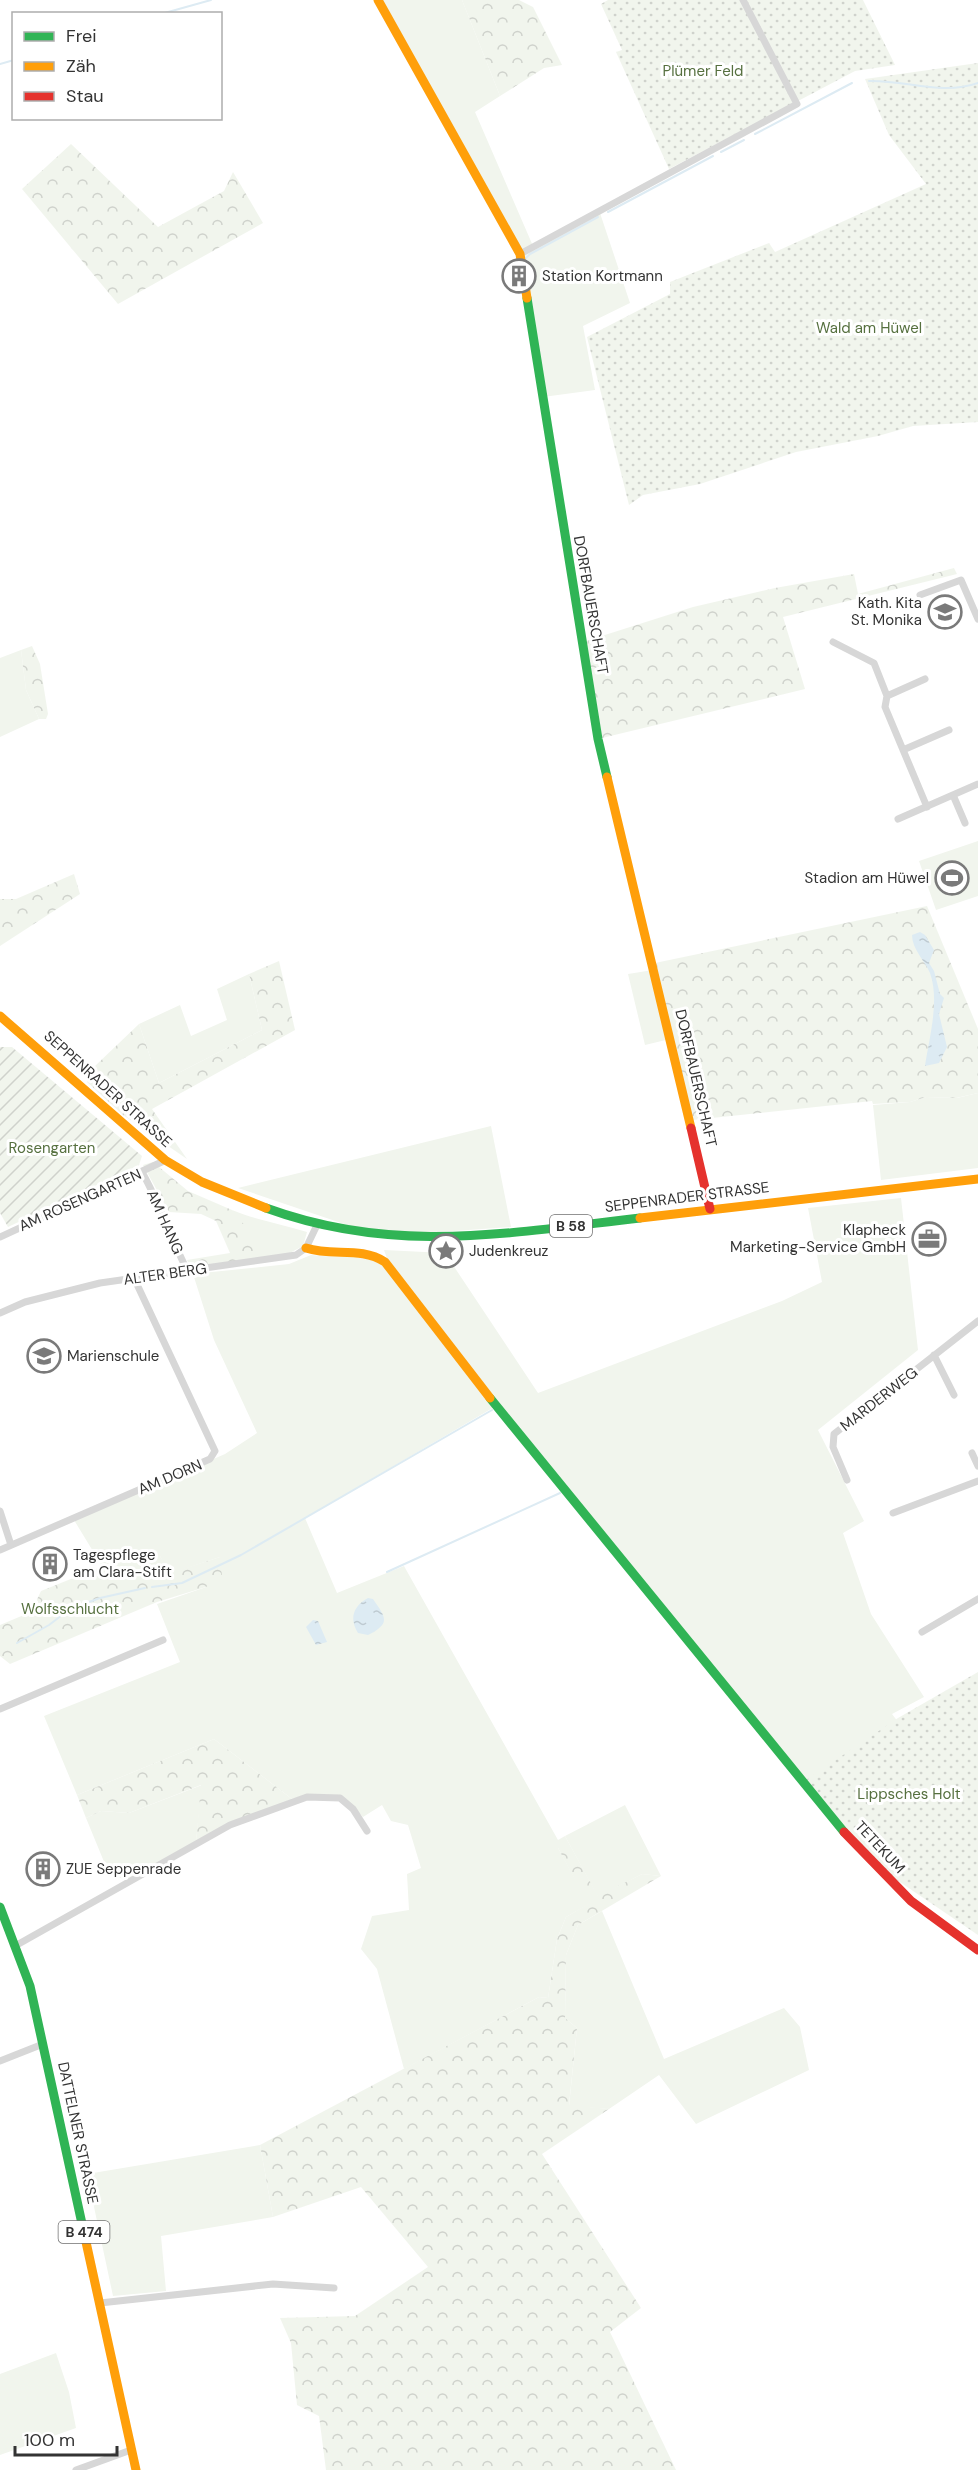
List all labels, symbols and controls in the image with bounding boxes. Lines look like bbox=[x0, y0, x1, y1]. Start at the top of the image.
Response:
legend bbox=[12, 12, 222, 120]
text: Frei bbox=[66, 24, 97, 48]
text: Zäh bbox=[66, 54, 96, 78]
park label: Plümer Feld bbox=[662, 61, 744, 81]
text: Stau bbox=[66, 84, 104, 108]
building icon: Station Kortmann bbox=[501, 258, 537, 294]
place label: Station Kortmann bbox=[542, 266, 663, 286]
park label: Wald am Hüwel bbox=[816, 318, 922, 338]
street label: DORFBAUERSCHAFT bbox=[569, 534, 613, 676]
place label: Kath. Kita St. Monika bbox=[851, 593, 922, 630]
school or university icon: Kath. Kita St. Monika bbox=[927, 594, 963, 630]
sports icon: Stadion am Hüwel bbox=[934, 860, 970, 896]
place label: Stadion am Hüwel bbox=[804, 868, 929, 888]
street label: DORFBAUERSCHAFT bbox=[670, 1007, 722, 1149]
street label: SEPPENRADER STRASSE bbox=[40, 1026, 176, 1152]
park label: Rosengarten bbox=[9, 1138, 95, 1158]
street label: AM ROSENGARTEN bbox=[16, 1164, 144, 1236]
street label: SEPPENRADER STRASSE bbox=[604, 1177, 770, 1217]
street label: AM HANG bbox=[142, 1187, 188, 1257]
road number: B 58 bbox=[550, 1215, 592, 1237]
place label: Klapheck Marketing-Service GmbH bbox=[730, 1220, 906, 1257]
office icon: Klapheck Marketing-Service GmbH bbox=[911, 1221, 947, 1257]
place icon: Judenkreuz bbox=[428, 1233, 464, 1269]
place label: Judenkreuz bbox=[469, 1241, 549, 1261]
street label: ALTER BERG bbox=[122, 1258, 208, 1290]
school or university icon: Marienschule bbox=[26, 1338, 62, 1374]
place label: Marienschule bbox=[67, 1346, 159, 1366]
street label: MARDERWEG bbox=[836, 1362, 922, 1436]
street label: AM DORN bbox=[135, 1455, 205, 1499]
place label: Tagespflege am Clara-Stift bbox=[73, 1545, 172, 1582]
building icon: Tagespflege am Clara-Stift bbox=[32, 1546, 68, 1582]
park label: Wolfsschlucht bbox=[21, 1599, 119, 1619]
park label: Lippsches Holt bbox=[857, 1784, 961, 1804]
street label: TETEKUM bbox=[851, 1816, 909, 1878]
building icon: ZUE Seppenrade bbox=[25, 1851, 61, 1887]
place label: ZUE Seppenrade bbox=[66, 1859, 181, 1879]
street label: DATTELNER STRASSE bbox=[53, 2060, 103, 2206]
road number: B 474 bbox=[58, 2221, 110, 2243]
scale bar bbox=[15, 2419, 117, 2457]
text: 100 m bbox=[24, 2428, 75, 2452]

